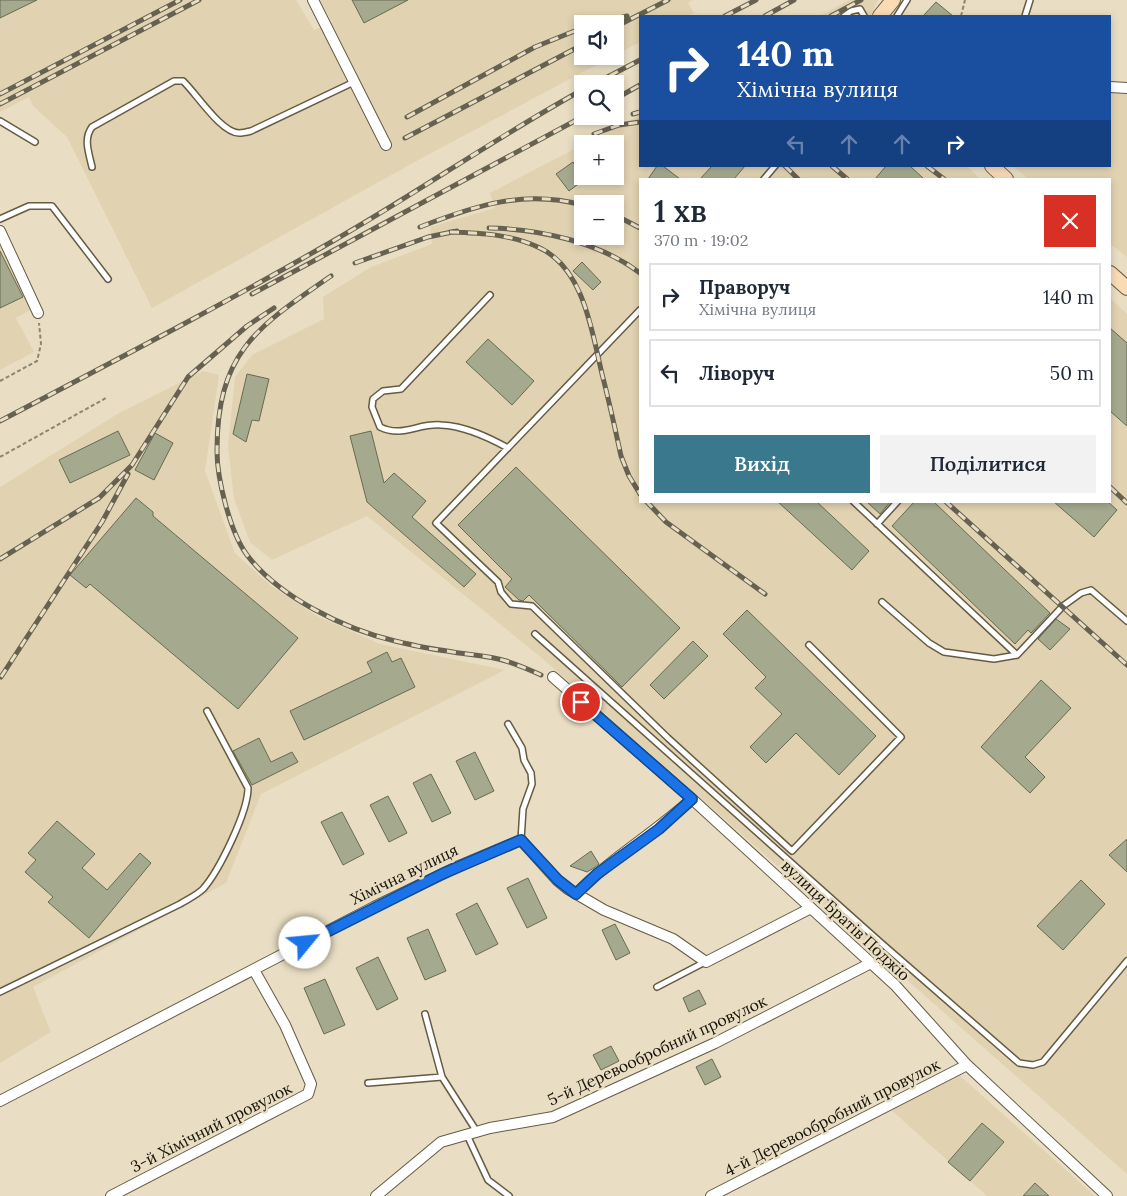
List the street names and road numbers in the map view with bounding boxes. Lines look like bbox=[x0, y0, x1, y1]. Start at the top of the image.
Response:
street label: Хімічна вулиця bbox=[347, 839, 461, 909]
street label: вулиця Братів Поджіо bbox=[778, 855, 914, 985]
street label: 5-й Деревообробний провулок bbox=[544, 990, 770, 1110]
street label: 4-й Деревообробний провулок bbox=[721, 1054, 943, 1180]
street label: 3-й Хімічний провулок bbox=[127, 1077, 295, 1176]

